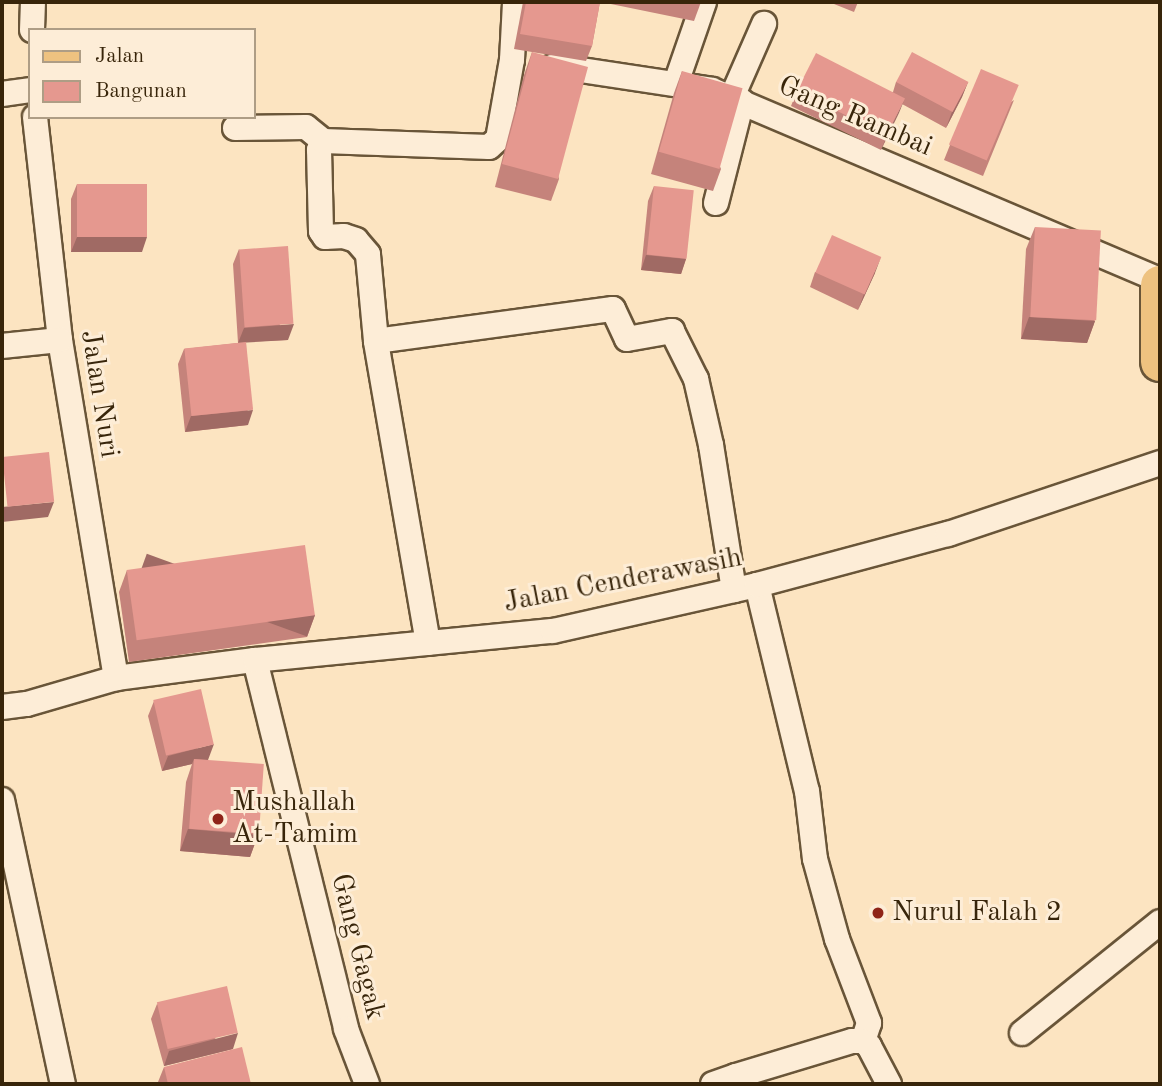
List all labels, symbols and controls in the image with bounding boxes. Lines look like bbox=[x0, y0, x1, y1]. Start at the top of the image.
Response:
legend bbox=[28, 28, 256, 119]
text: Jalan bbox=[95, 46, 144, 67]
street label: Gang Rambai bbox=[773, 70, 937, 164]
text: Bangunan bbox=[95, 81, 187, 102]
street label: Jalan Nuri bbox=[72, 328, 126, 460]
street label: Jalan Cenderawasih bbox=[501, 541, 745, 621]
place label: Mushallah At-Tamim bbox=[232, 786, 358, 852]
marker: Mushallah At-Tamim bbox=[210, 811, 226, 827]
street label: Gang Gagak bbox=[323, 870, 391, 1024]
place label: Nurul Falah 2 bbox=[892, 896, 1062, 930]
marker: Nurul Falah 2 bbox=[870, 905, 886, 921]

